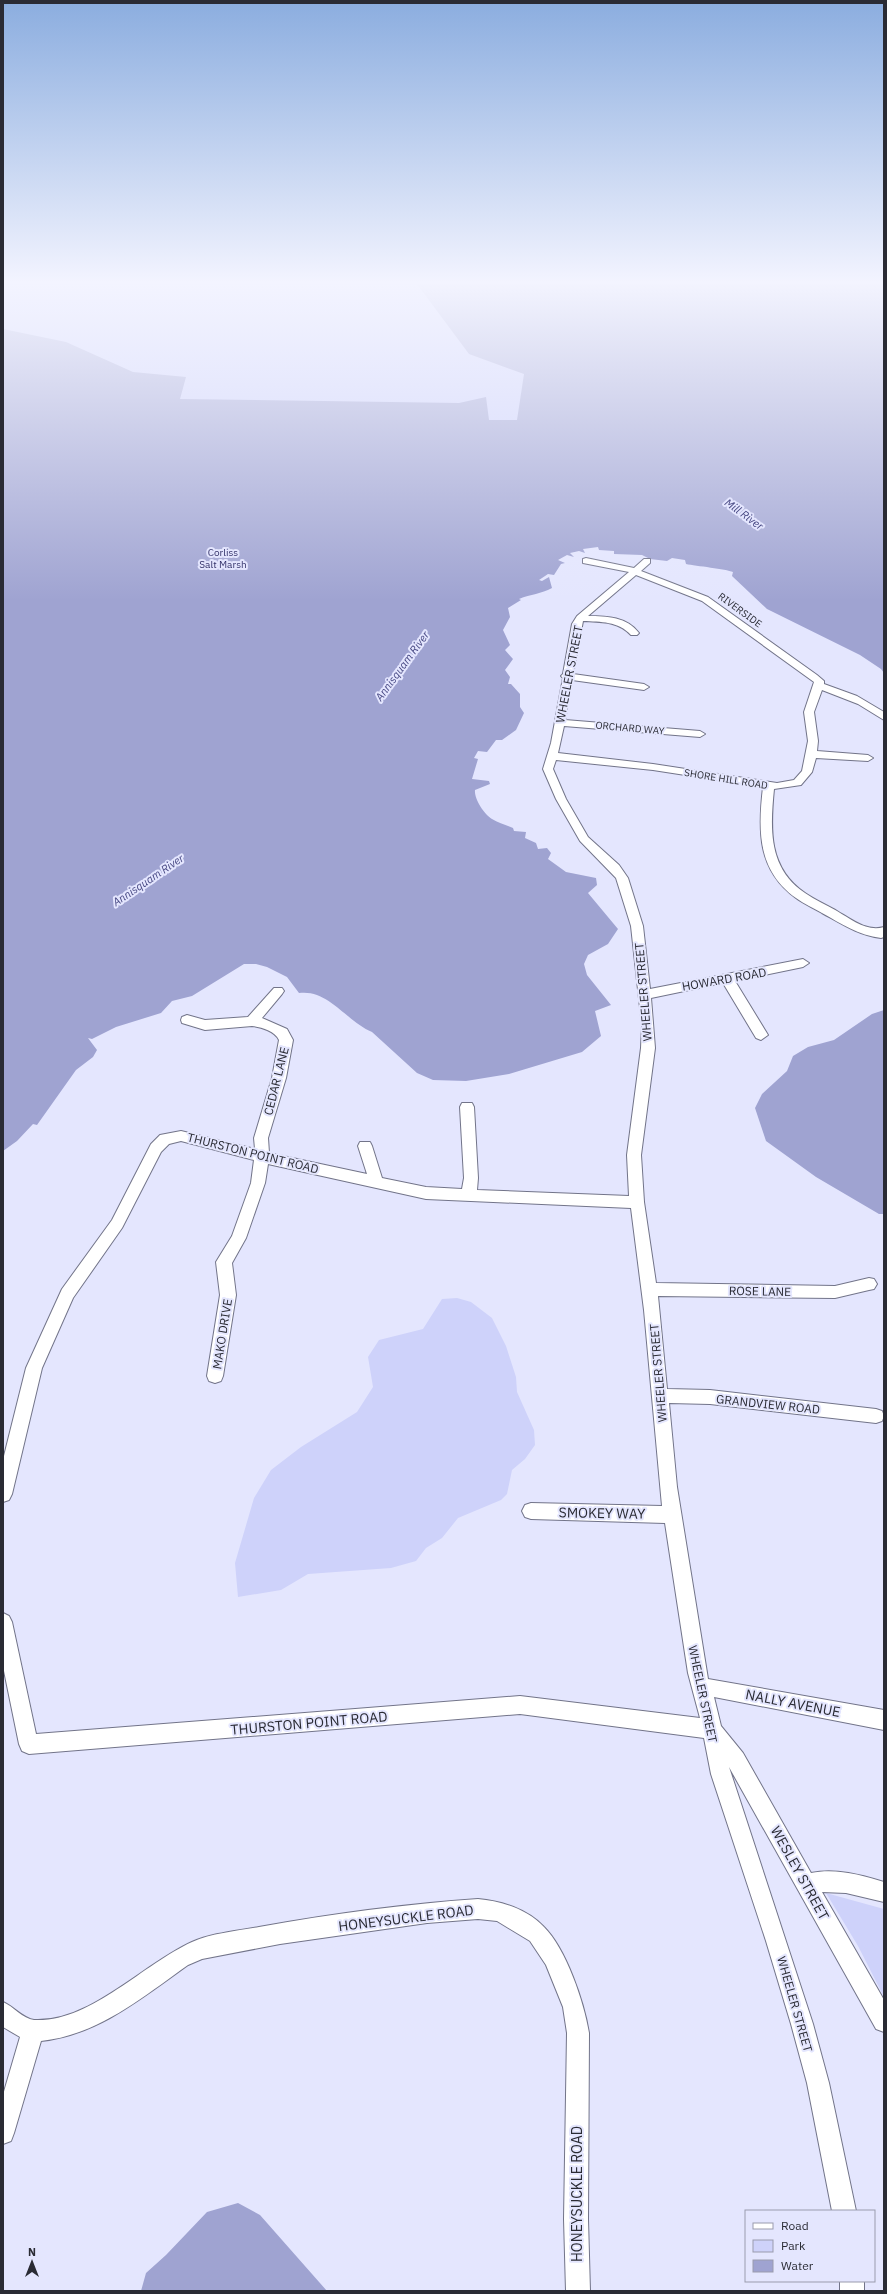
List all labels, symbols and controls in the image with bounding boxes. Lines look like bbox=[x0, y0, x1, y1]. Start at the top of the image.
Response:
water label: Mill River bbox=[722, 495, 767, 533]
park label: Corliss Salt Marsh bbox=[199, 546, 247, 571]
street label: RIVERSIDE bbox=[716, 590, 765, 630]
street label: WHEELER STREET bbox=[552, 624, 586, 724]
water label: Annisquam River bbox=[371, 628, 433, 704]
street label: ORCHARD WAY bbox=[595, 719, 665, 737]
street label: SHORE HILL ROAD bbox=[683, 766, 769, 792]
water label: Annisquam River bbox=[109, 850, 187, 910]
street label: WHEELER STREET bbox=[631, 942, 655, 1042]
street label: HOWARD ROAD bbox=[681, 964, 767, 994]
street label: CEDAR LANE bbox=[260, 1045, 292, 1117]
street label: THURSTON POINT ROAD bbox=[186, 1129, 320, 1177]
street label: ROSE LANE bbox=[729, 1283, 791, 1299]
street label: MAKO DRIVE bbox=[209, 1298, 235, 1370]
street label: WHEELER STREET bbox=[646, 1323, 670, 1423]
street label: GRANDVIEW ROAD bbox=[715, 1391, 821, 1417]
street label: SMOKEY WAY bbox=[558, 1503, 646, 1523]
street label: WHEELER STREET bbox=[685, 1644, 721, 1744]
street label: NALLY AVENUE bbox=[744, 1685, 842, 1721]
street label: THURSTON POINT ROAD bbox=[230, 1707, 388, 1739]
street label: WESLEY STREET bbox=[767, 1823, 833, 1923]
street label: HONEYSUCKLE ROAD bbox=[337, 1901, 475, 1935]
street label: WHEELER STREET bbox=[774, 1954, 816, 2054]
street label: HONEYSUCKLE ROAD bbox=[568, 2126, 586, 2262]
legend bbox=[745, 2210, 875, 2282]
text: Road bbox=[781, 2218, 809, 2233]
text: Park bbox=[781, 2238, 806, 2253]
north arrow bbox=[12, 2242, 52, 2282]
text: N bbox=[28, 2245, 36, 2259]
text: Water bbox=[781, 2258, 814, 2273]

